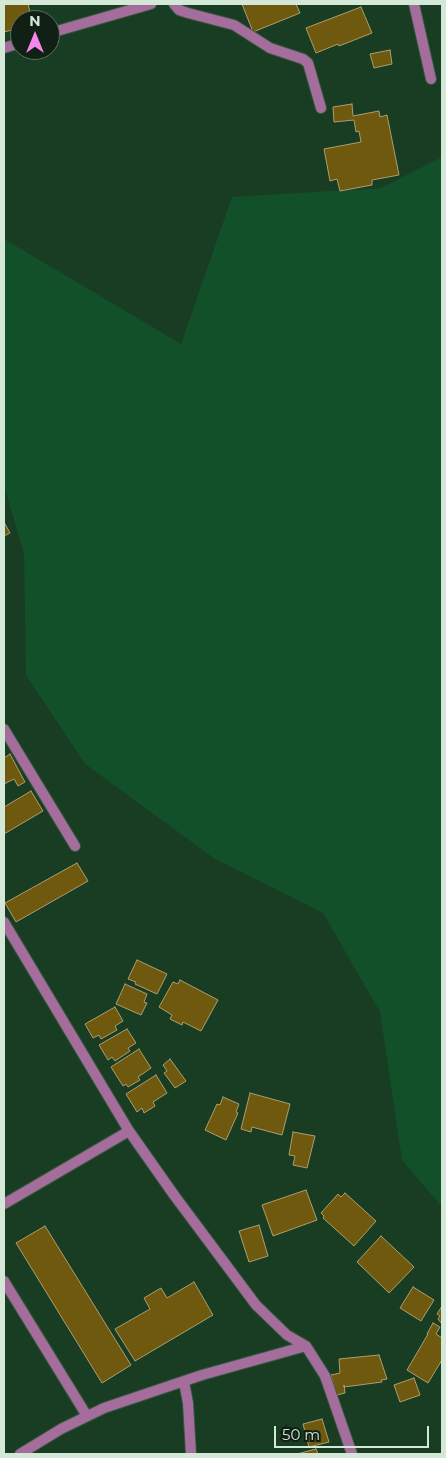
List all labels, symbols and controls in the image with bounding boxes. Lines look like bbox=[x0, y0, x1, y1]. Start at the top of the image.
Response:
north arrow bbox=[10, 10, 60, 60]
text: N bbox=[29, 12, 41, 30]
scale bar bbox=[276, 1416, 431, 1448]
text: 50 m bbox=[282, 1425, 320, 1444]

